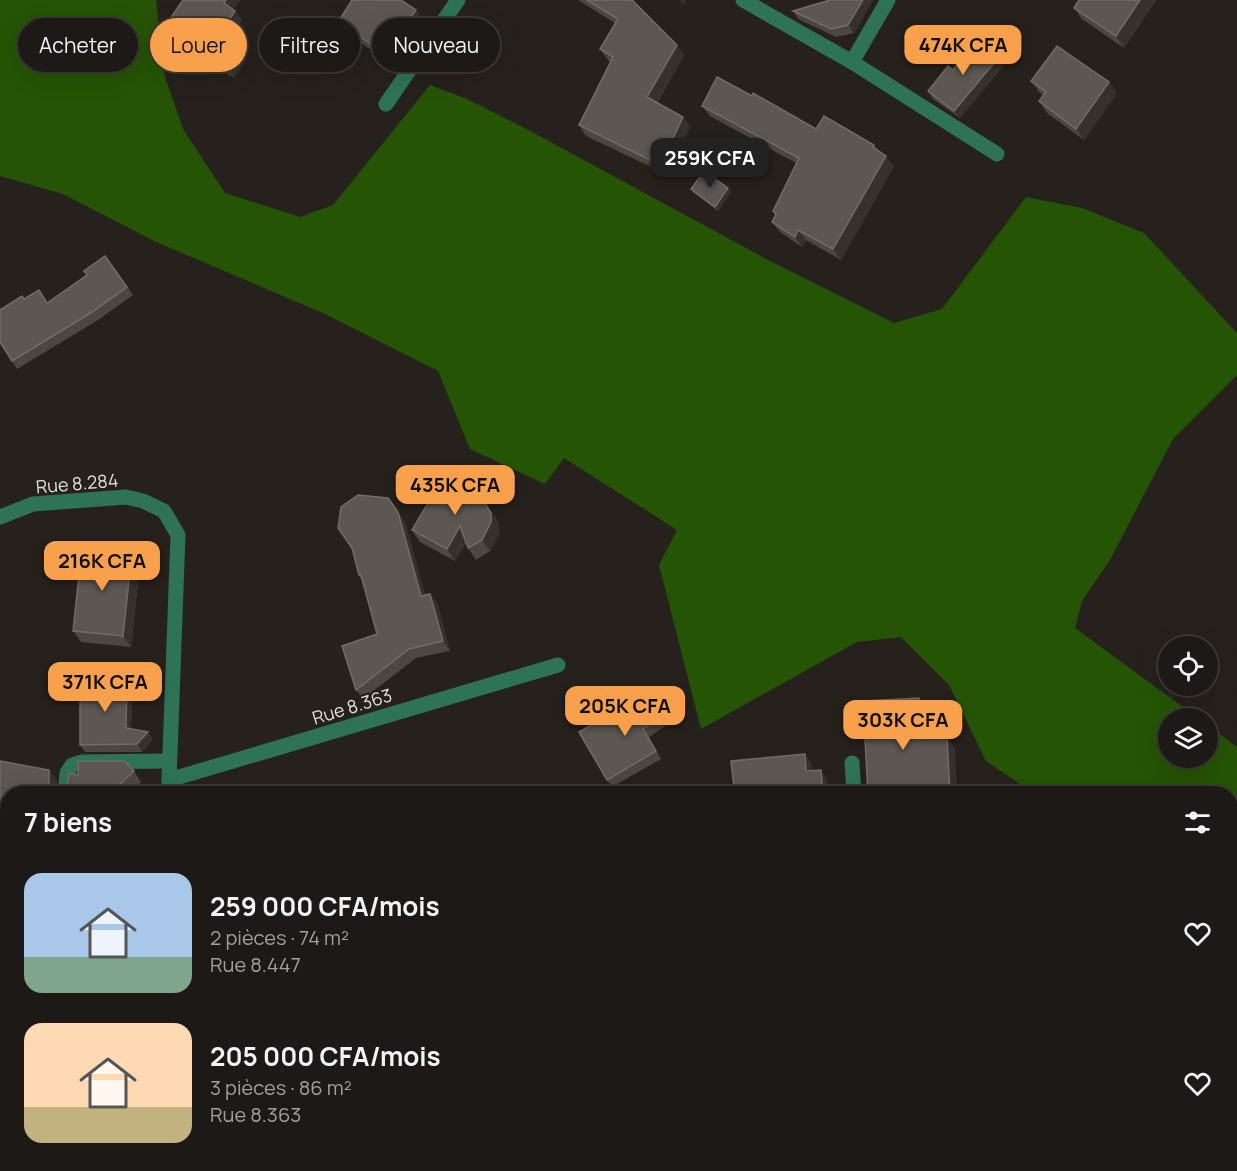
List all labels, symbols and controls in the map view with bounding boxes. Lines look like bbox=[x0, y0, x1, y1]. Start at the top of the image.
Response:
chip: Acheter bbox=[18, 18, 138, 72]
chip: Louer bbox=[150, 18, 247, 72]
chip: Filtres bbox=[259, 18, 360, 72]
chip: Nouveau bbox=[372, 18, 500, 72]
pin: 474K CFA bbox=[901, 25, 1025, 76]
text: 474K CFA bbox=[918, 31, 1008, 58]
pin: 259K CFA bbox=[648, 138, 772, 189]
text: 259K CFA bbox=[664, 144, 756, 171]
pin: 435K CFA bbox=[393, 465, 517, 516]
street label: Rue 8.284 bbox=[35, 467, 119, 499]
text: 435K CFA bbox=[410, 471, 500, 498]
pin: 216K CFA bbox=[40, 541, 164, 592]
text: 216K CFA bbox=[58, 547, 146, 574]
map controls bbox=[1158, 636, 1218, 768]
button: locate bbox=[1158, 636, 1218, 696]
pin: 371K CFA bbox=[43, 662, 167, 713]
text: 371K CFA bbox=[62, 668, 148, 695]
street label: Rue 8.363 bbox=[309, 682, 395, 730]
pin: 205K CFA bbox=[563, 686, 687, 737]
text: 205K CFA bbox=[579, 692, 671, 719]
pin: 303K CFA bbox=[841, 700, 965, 751]
text: 303K CFA bbox=[857, 706, 949, 733]
button: layers bbox=[1158, 708, 1218, 768]
text: 7 biens bbox=[24, 804, 112, 840]
icon: filters bbox=[1181, 806, 1214, 839]
text: 259 000 CFA/mois bbox=[210, 888, 440, 924]
icon: home bbox=[72, 897, 144, 969]
icon: heart bbox=[1181, 917, 1214, 950]
text: 2 pièces · 74 m² bbox=[210, 924, 349, 951]
text: Rue 8.447 bbox=[210, 951, 301, 978]
text: 205 000 CFA/mois bbox=[210, 1038, 441, 1074]
icon: home bbox=[72, 1047, 144, 1119]
icon: heart bbox=[1181, 1067, 1214, 1100]
text: 3 pièces · 86 m² bbox=[210, 1074, 352, 1101]
text: Rue 8.363 bbox=[210, 1101, 301, 1128]

